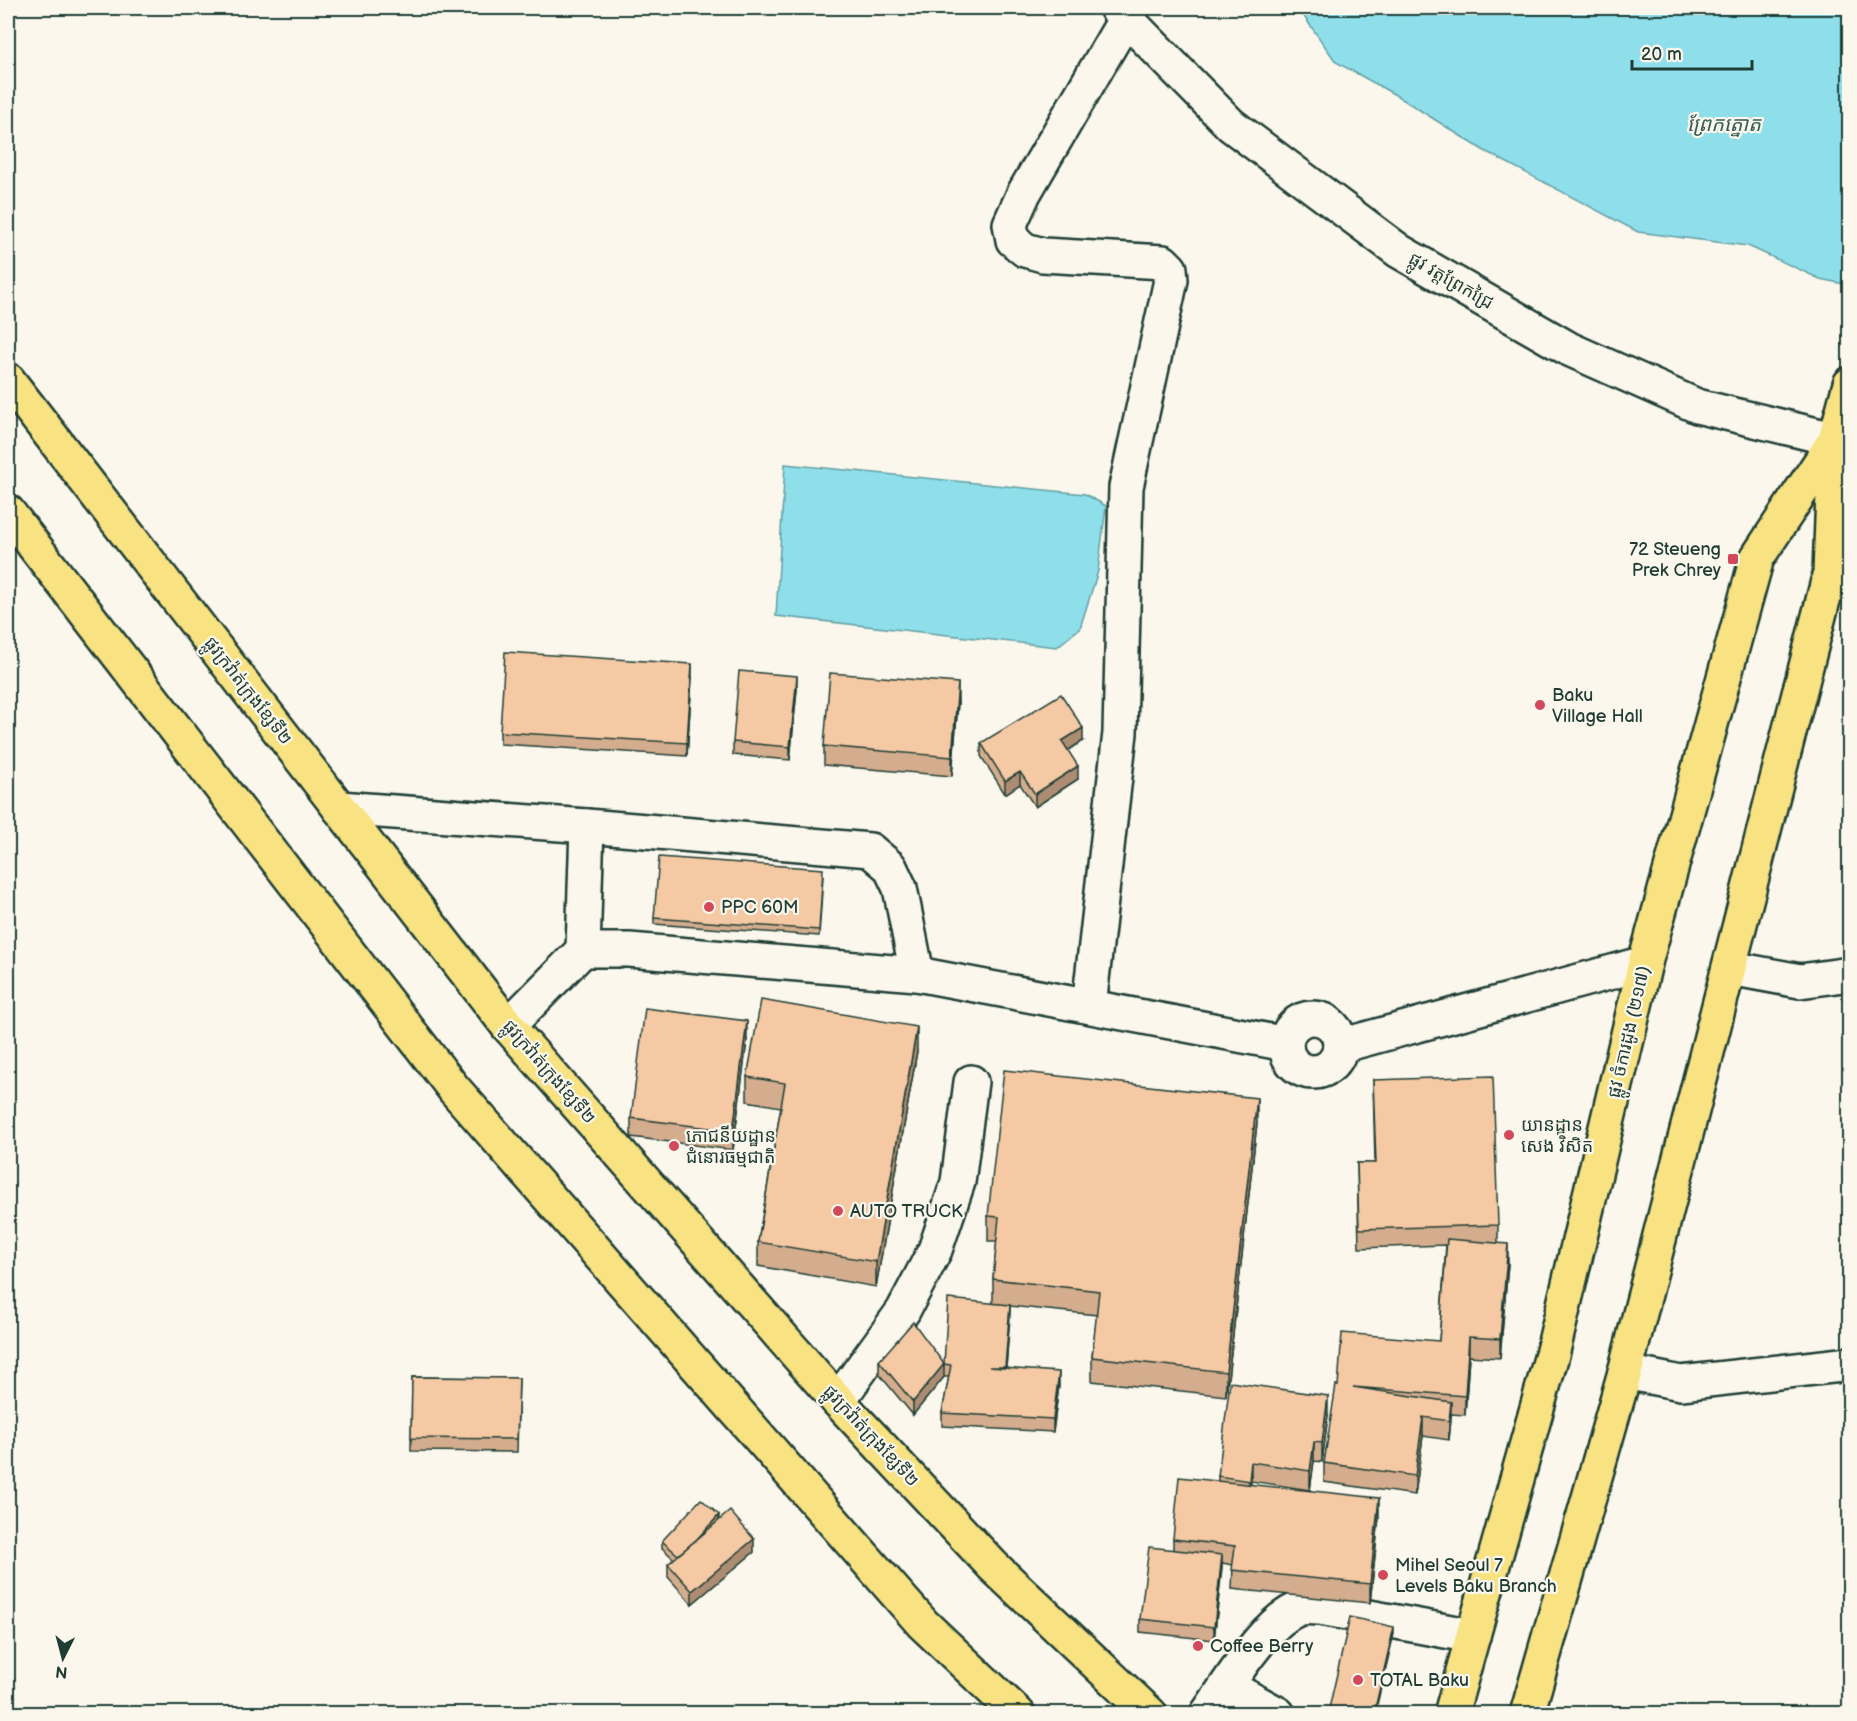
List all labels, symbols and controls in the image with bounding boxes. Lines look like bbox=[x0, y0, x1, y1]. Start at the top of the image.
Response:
scale bar bbox=[1632, 33, 1752, 71]
text: 20 m bbox=[1641, 44, 1682, 65]
water label: ព្រែកត្នោត bbox=[1687, 113, 1762, 137]
street label: ផ្លូវ វត្តព្រែកជ្រៃ bbox=[1402, 247, 1498, 318]
place label: 72 Steueng Prek Chrey bbox=[1629, 539, 1722, 581]
marker: 72 Steueng Prek Chrey bbox=[1726, 552, 1740, 566]
street label: ផ្លូវក្រវ៉ាត់ក្រុងខ្សែទី២ bbox=[195, 633, 297, 752]
place label: Baku Village Hall bbox=[1552, 685, 1643, 727]
marker: Baku Village Hall bbox=[1533, 698, 1547, 712]
place label: PPC 60M bbox=[721, 897, 798, 918]
marker: PPC 60M bbox=[702, 900, 716, 914]
street label: ផ្លូវ ចំការដូង (២១៧) bbox=[1603, 964, 1660, 1101]
street label: ផ្លូវក្រវ៉ាត់ក្រុងខ្សែទី២ bbox=[494, 1015, 600, 1132]
place label: យានដ្ឋាន សេង វិសិត bbox=[1521, 1115, 1593, 1157]
place label: ភោជនីយដ្ឋាន ជំនោរធម្មជាតិ bbox=[686, 1125, 776, 1168]
marker: យានដ្ឋាន សេង វិសិត bbox=[1502, 1128, 1516, 1142]
marker: ភោជនីយដ្ឋាន ជំនោរធម្មជាតិ bbox=[667, 1139, 681, 1153]
place label: AUTO TRUCK bbox=[850, 1201, 963, 1222]
marker: AUTO TRUCK bbox=[831, 1204, 845, 1218]
street label: ផ្លូវក្រវ៉ាត់ក្រុងខ្សែទី២ bbox=[815, 1381, 924, 1495]
place label: Mihel Seoul 7 Levels Baku Branch bbox=[1395, 1555, 1557, 1597]
marker: Mihel Seoul 7 Levels Baku Branch bbox=[1376, 1568, 1390, 1582]
north arrow bbox=[33, 1628, 93, 1688]
place label: Coffee Berry bbox=[1210, 1636, 1314, 1657]
marker: Coffee Berry bbox=[1191, 1639, 1205, 1653]
text: N bbox=[55, 1661, 69, 1682]
place label: TOTAL Baku bbox=[1370, 1670, 1469, 1691]
marker: TOTAL Baku bbox=[1351, 1673, 1365, 1687]

